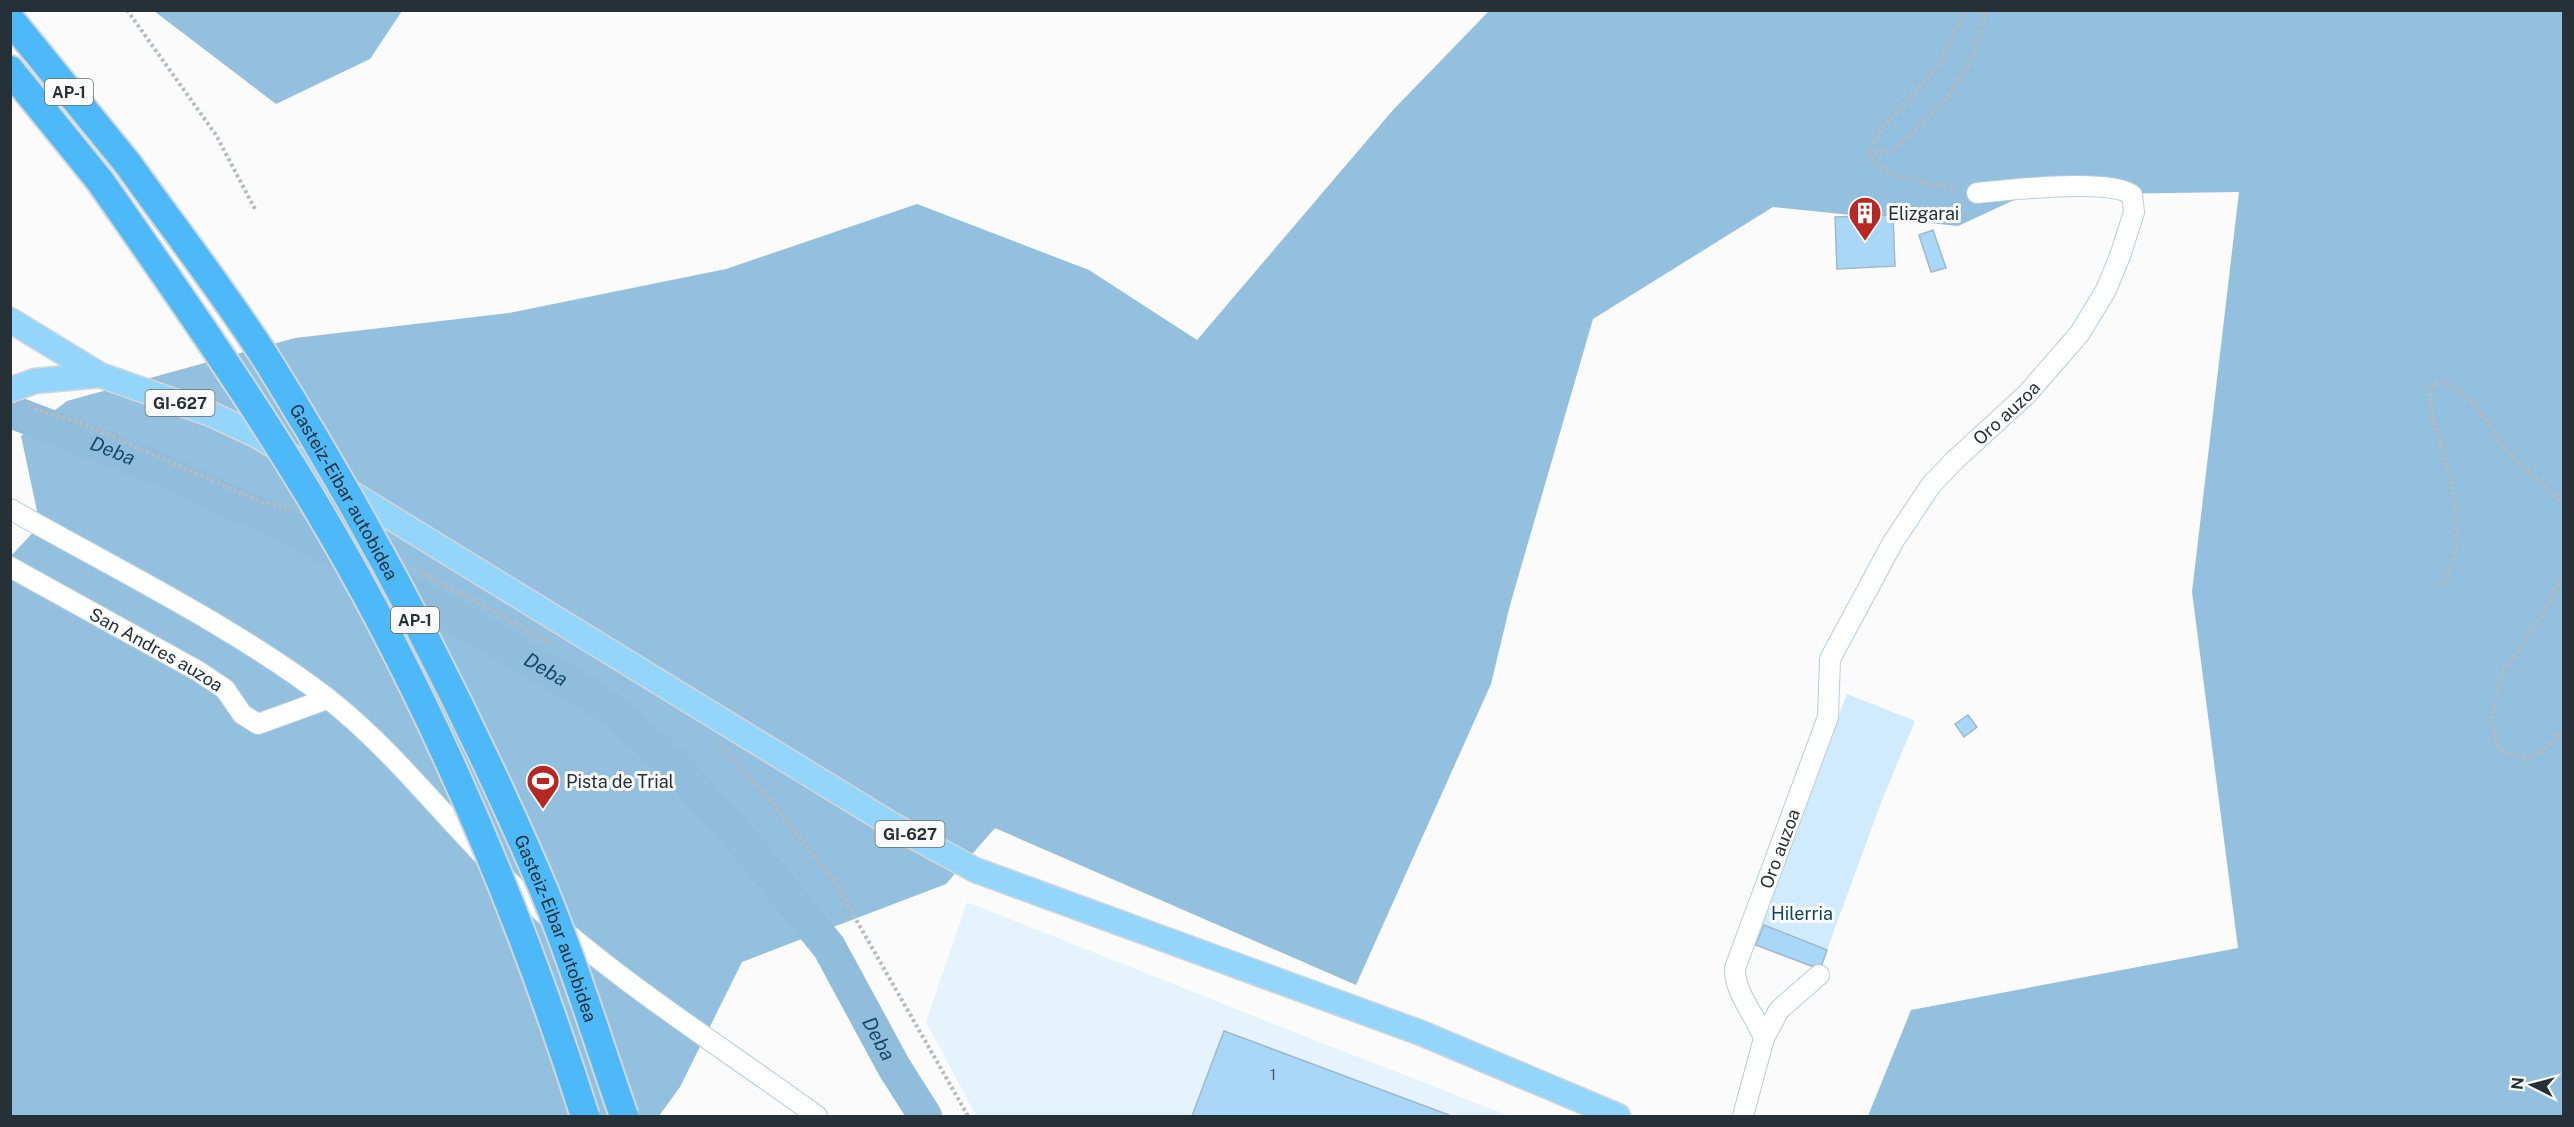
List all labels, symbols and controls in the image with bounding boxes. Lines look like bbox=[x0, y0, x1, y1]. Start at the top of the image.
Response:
road number: AP-1 bbox=[45, 79, 93, 105]
building icon: Elizgarai bbox=[1847, 195, 1883, 242]
place label: Elizgarai bbox=[1888, 203, 1959, 224]
street label: Oro auzoa bbox=[1968, 377, 2044, 449]
road number: GI-627 bbox=[146, 390, 214, 416]
street label: Gasteiz-Eibar autobidea bbox=[286, 400, 403, 583]
water label: Deba bbox=[87, 431, 139, 470]
street label: San Andres auzoa bbox=[86, 603, 227, 695]
road number: AP-1 bbox=[391, 607, 439, 633]
water label: Deba bbox=[520, 647, 572, 691]
sports icon: Pista de Trial bbox=[525, 763, 561, 810]
place label: Pista de Trial bbox=[566, 771, 674, 792]
street label: Oro auzoa bbox=[1755, 806, 1804, 891]
road number: GI-627 bbox=[876, 821, 944, 847]
street label: Gasteiz-Eibar autobidea bbox=[510, 831, 602, 1025]
park label: Hilerria bbox=[1771, 903, 1833, 924]
water label: Deba bbox=[857, 1012, 900, 1065]
north arrow bbox=[2502, 1055, 2562, 1115]
house number: 1 bbox=[1270, 1066, 1276, 1083]
text: N bbox=[2507, 1076, 2528, 1091]

